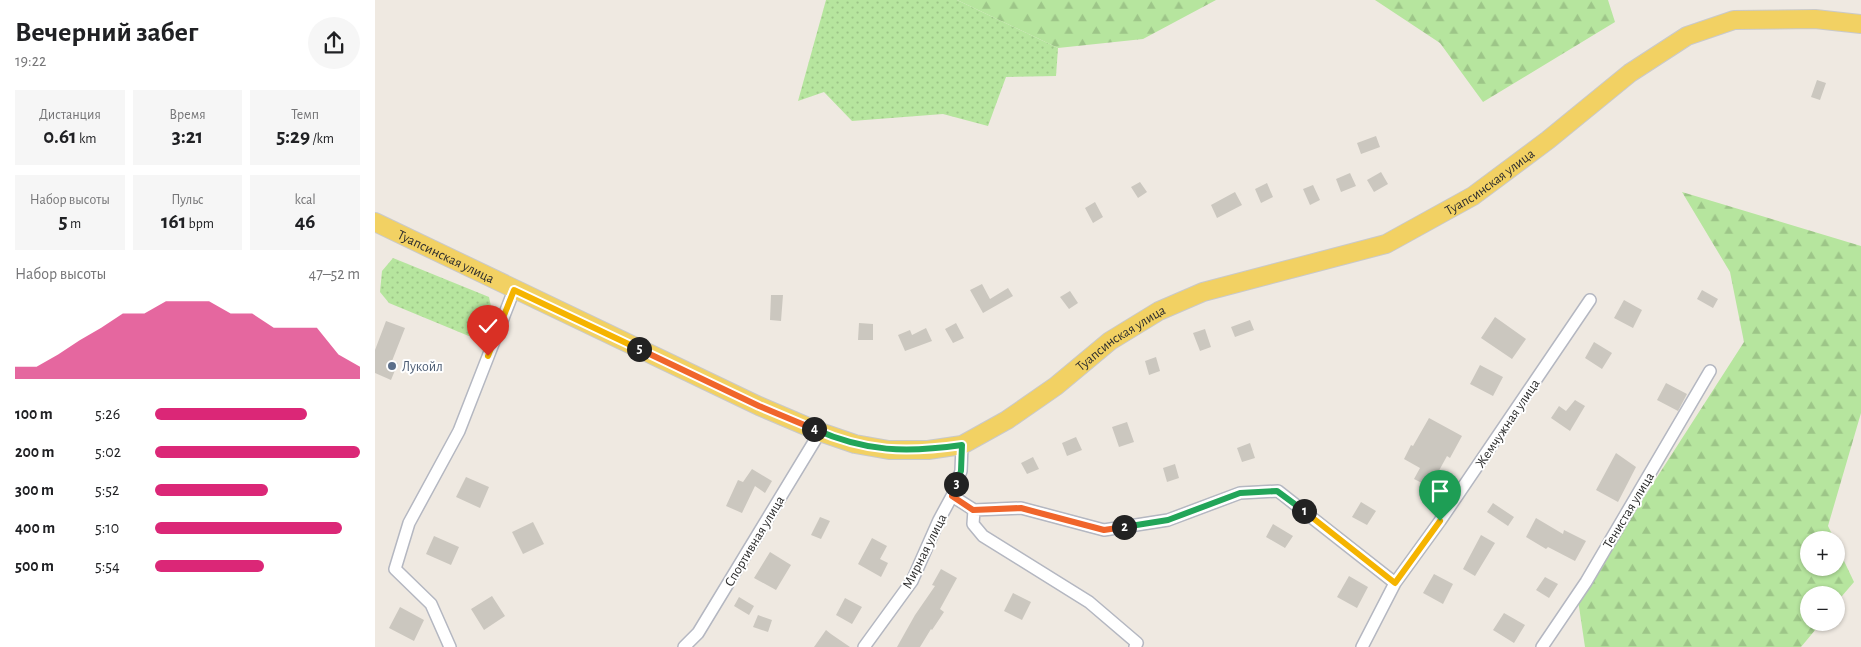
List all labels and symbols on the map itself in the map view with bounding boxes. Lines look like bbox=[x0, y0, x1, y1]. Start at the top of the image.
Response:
street label: Туапсинская улица bbox=[1443, 146, 1538, 218]
street label: Туапсинская улица bbox=[395, 228, 497, 286]
street label: Туапсинская улица bbox=[1074, 303, 1168, 374]
pin bbox=[467, 305, 509, 356]
pin: 5 bbox=[627, 336, 651, 362]
marker: Лукойл bbox=[386, 360, 398, 372]
place label: Лукойл bbox=[402, 360, 443, 374]
street label: Жемчужная улица bbox=[1473, 376, 1543, 470]
pin: 4 bbox=[801, 416, 827, 442]
pin bbox=[1419, 470, 1461, 521]
street label: Тенистая улица bbox=[1601, 470, 1657, 551]
pin: 3 bbox=[943, 472, 969, 496]
street label: Спортивная улица bbox=[722, 493, 788, 589]
pin: 1 bbox=[1291, 498, 1317, 524]
street label: Мирная улица bbox=[900, 511, 950, 591]
pin: 2 bbox=[1111, 514, 1137, 540]

